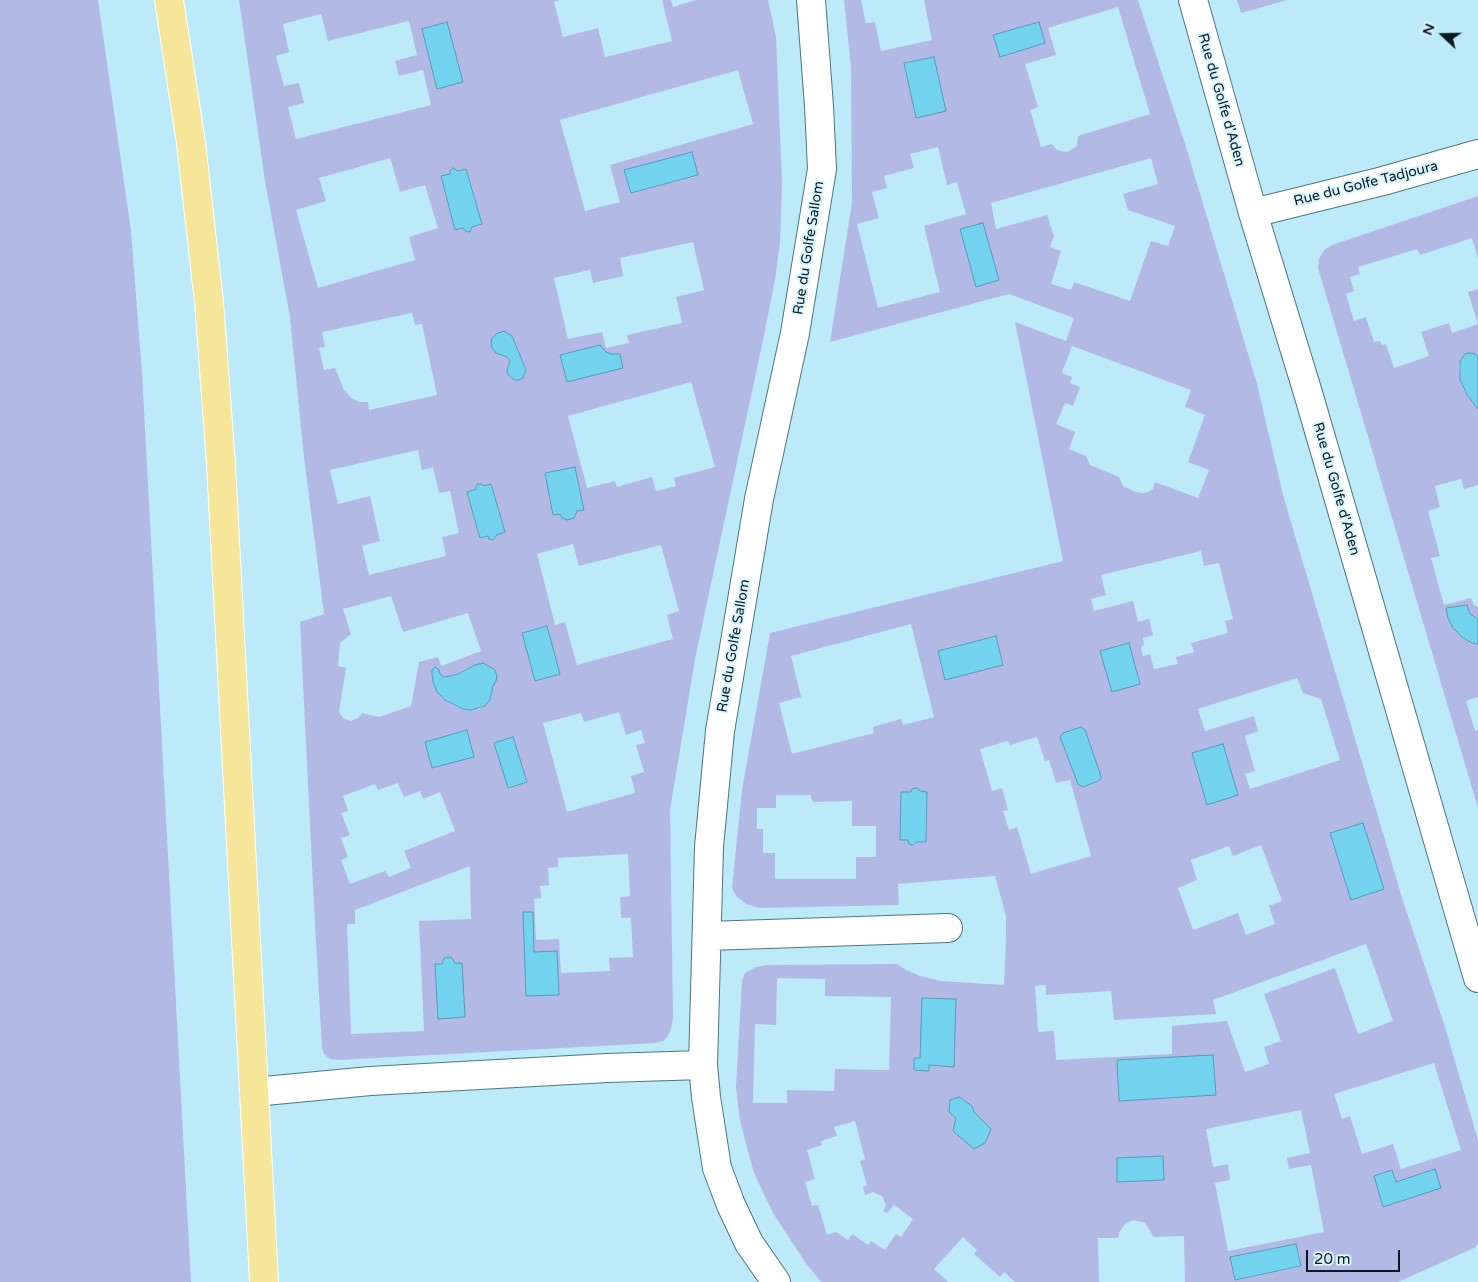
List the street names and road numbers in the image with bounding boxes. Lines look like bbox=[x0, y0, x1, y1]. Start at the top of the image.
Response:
street label: Rue du Golfe d'Aden bbox=[1194, 32, 1248, 168]
street label: Rue du Golfe Tadjoura bbox=[1292, 158, 1440, 210]
street label: Rue du Golfe Sallom bbox=[790, 180, 828, 316]
street label: Rue du Golfe d'Aden bbox=[1309, 421, 1363, 557]
street label: Rue du Golfe Sallom bbox=[714, 578, 754, 714]

